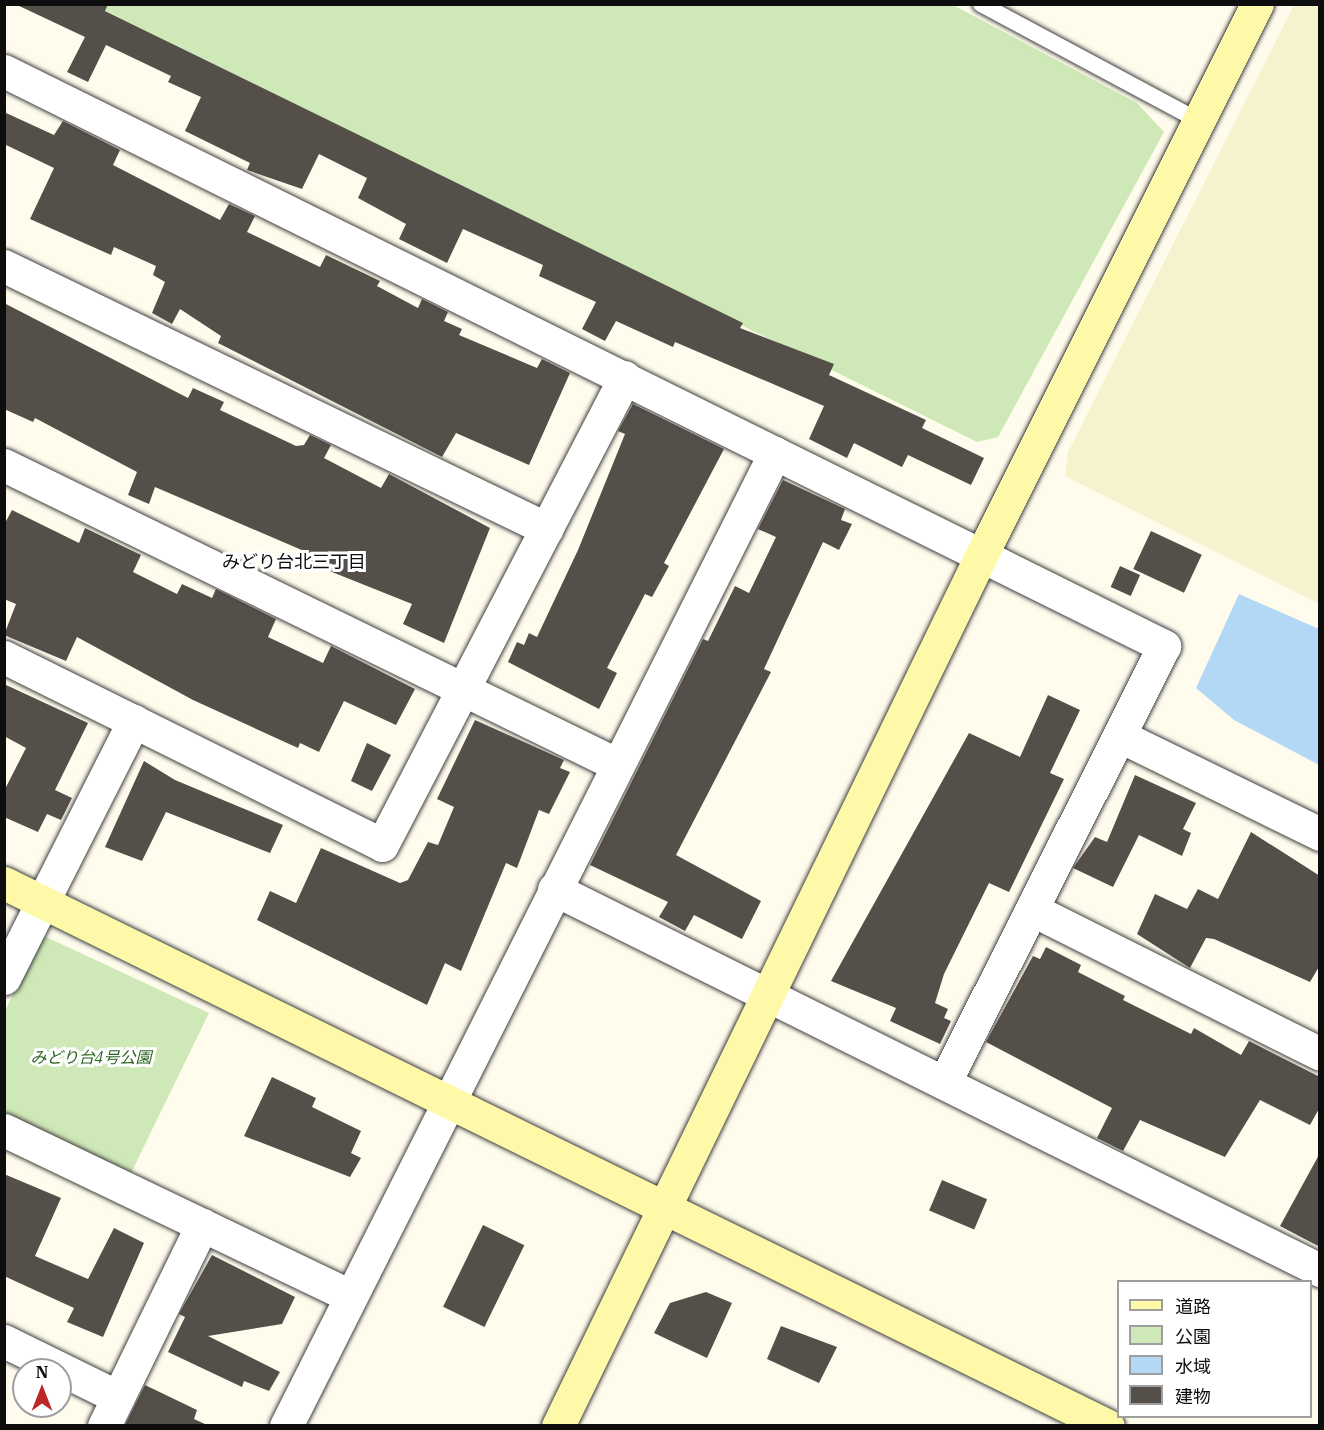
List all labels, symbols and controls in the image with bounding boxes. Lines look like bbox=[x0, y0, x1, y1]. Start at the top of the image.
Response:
district label: みどり台北三丁目 bbox=[222, 551, 366, 573]
park label: みどり台4号公園 bbox=[31, 1047, 151, 1067]
legend bbox=[1117, 1280, 1312, 1418]
text: 道路 bbox=[1175, 1295, 1211, 1318]
text: 公園 bbox=[1175, 1325, 1211, 1348]
text: 水域 bbox=[1175, 1355, 1211, 1378]
north arrow bbox=[12, 1358, 72, 1418]
text: N bbox=[36, 1362, 48, 1382]
text: 建物 bbox=[1175, 1385, 1211, 1408]

